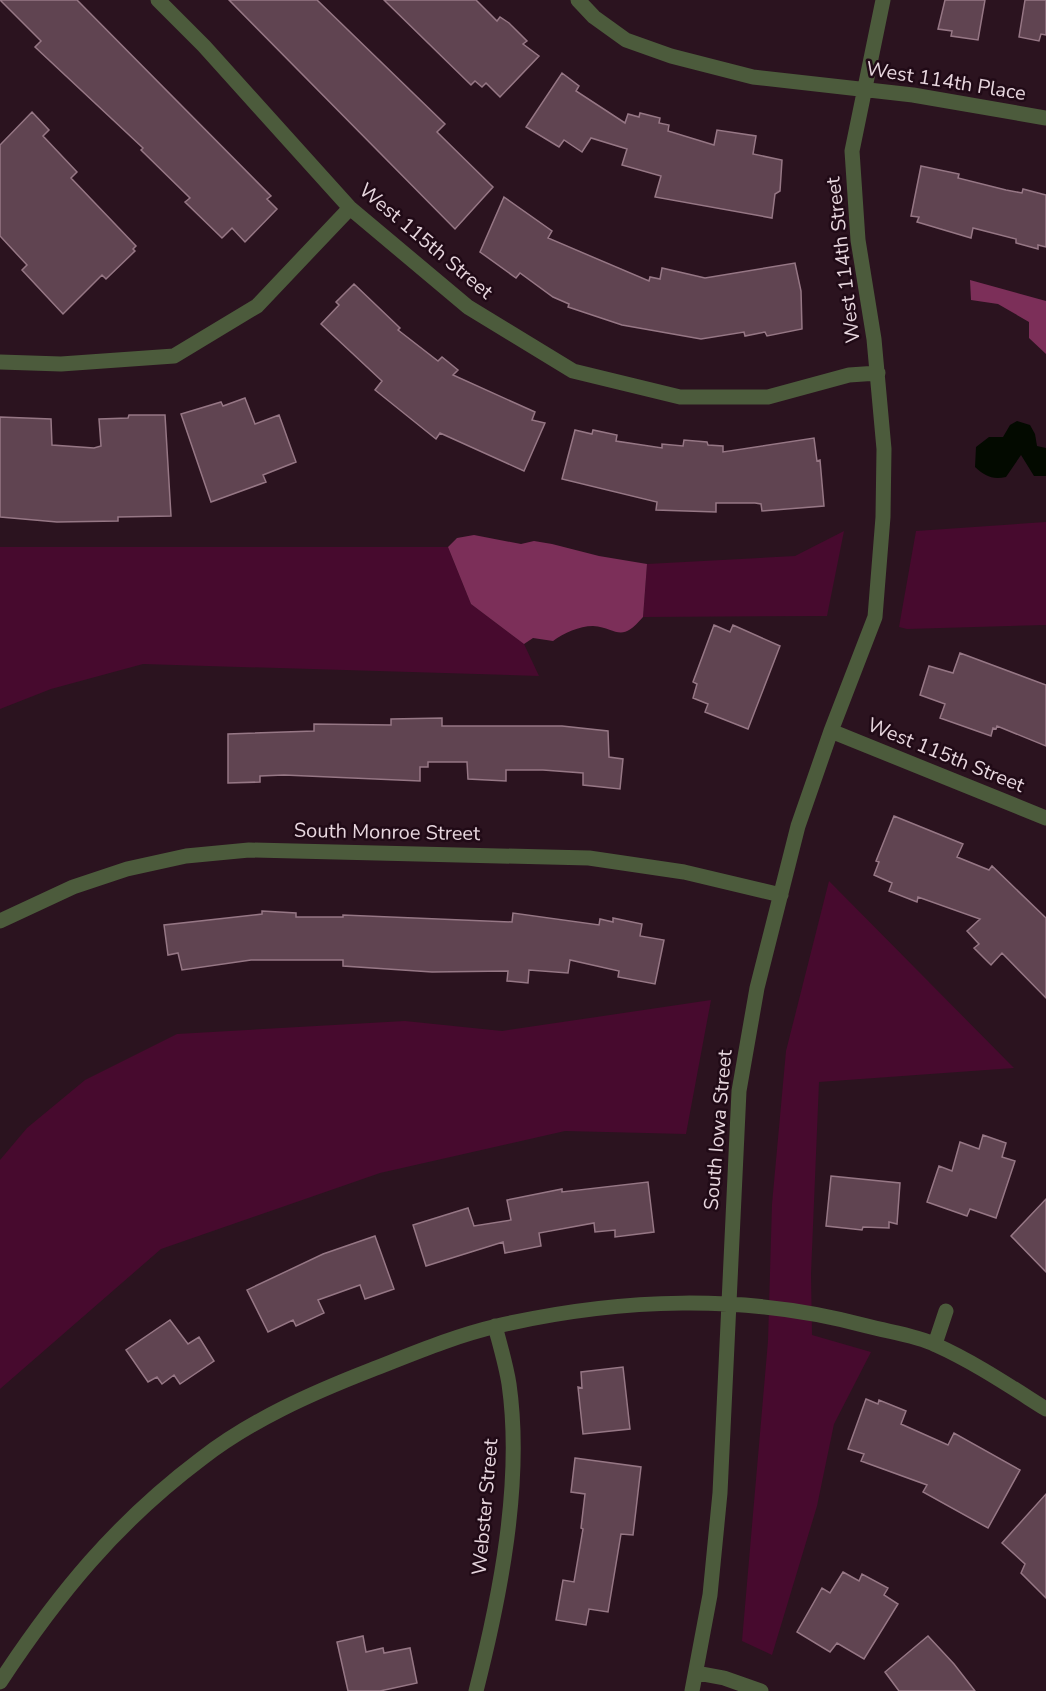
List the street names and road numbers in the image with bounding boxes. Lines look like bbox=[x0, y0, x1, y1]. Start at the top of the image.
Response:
street label: West 114th Place bbox=[864, 55, 1028, 107]
street label: West 114th Street bbox=[819, 174, 867, 345]
street label: West 115th Street bbox=[353, 177, 499, 306]
street label: West 115th Street bbox=[863, 711, 1029, 799]
street label: South Monroe Street bbox=[294, 817, 481, 847]
street label: South Iowa Street bbox=[698, 1048, 739, 1211]
street label: Webster Street bbox=[466, 1437, 505, 1576]

